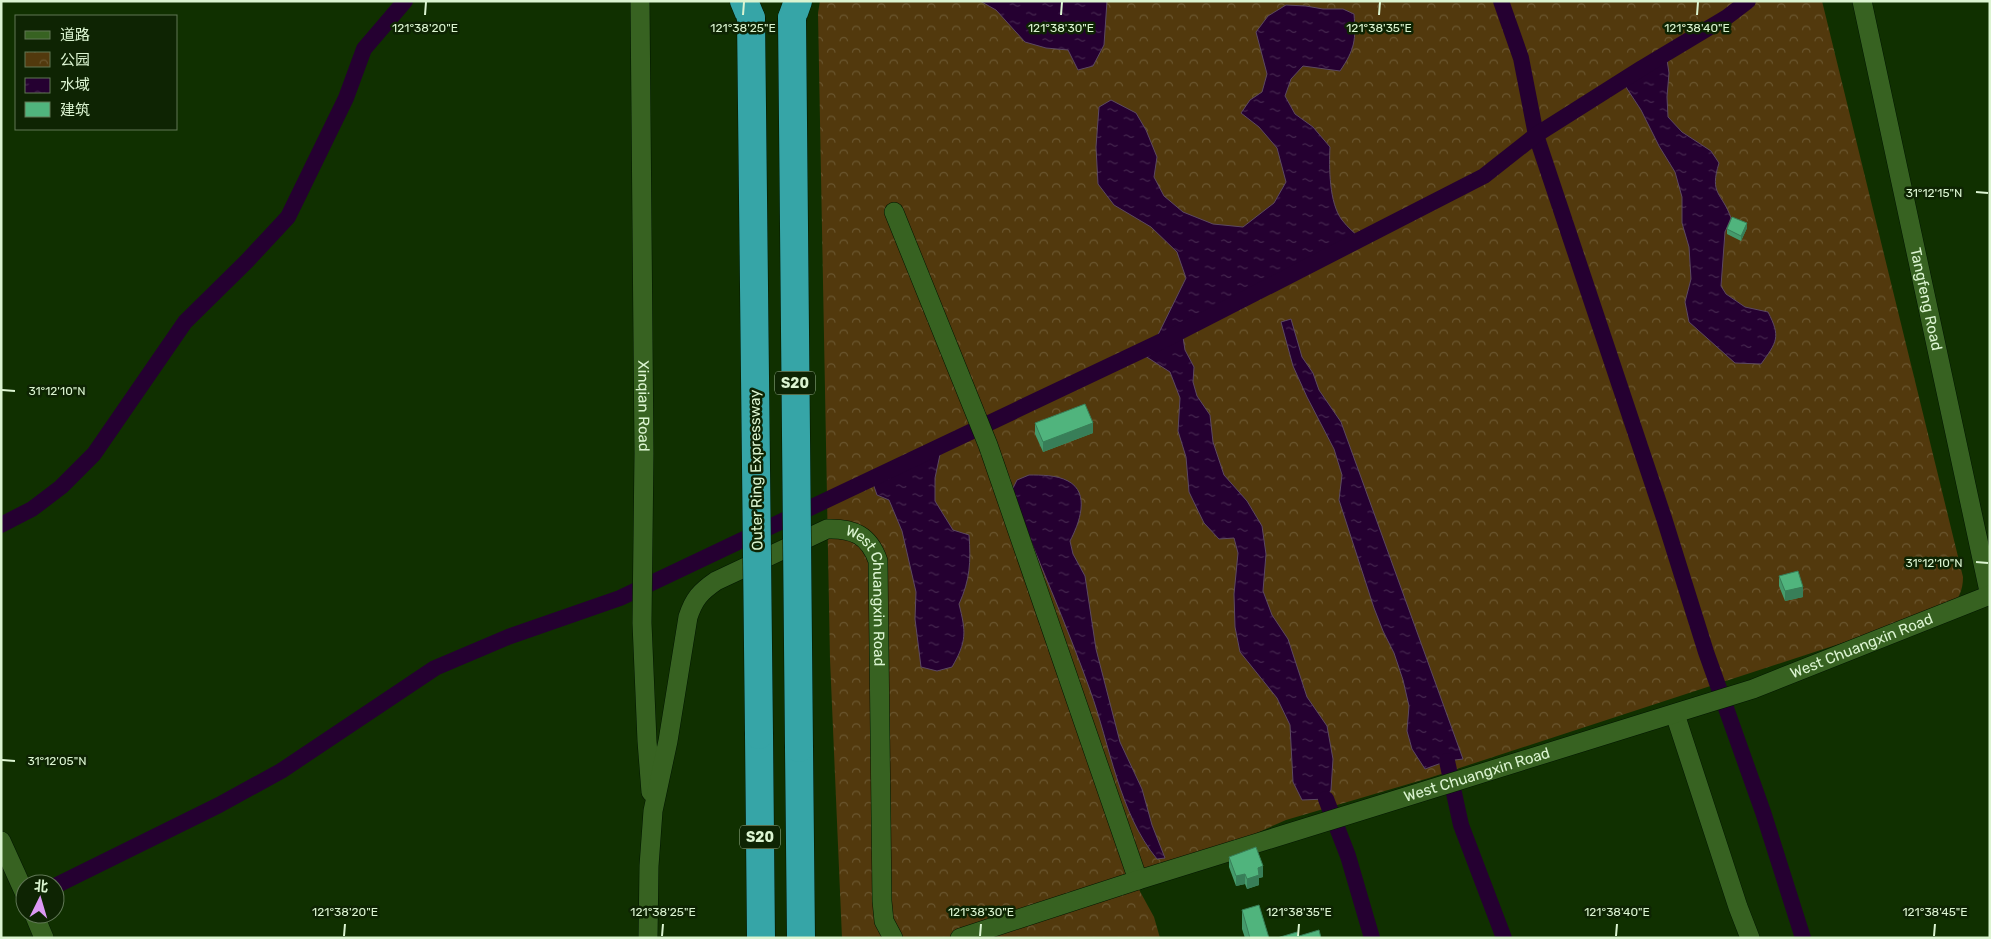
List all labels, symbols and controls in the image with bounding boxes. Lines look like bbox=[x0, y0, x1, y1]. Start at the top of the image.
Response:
legend bbox=[15, 15, 178, 130]
text: 121°38'20"E bbox=[392, 21, 458, 35]
text: 121°38'25"E bbox=[710, 21, 776, 35]
text: 121°38'30"E bbox=[1028, 21, 1094, 35]
text: 121°38'35"E bbox=[1346, 21, 1412, 35]
text: 121°38'40"E bbox=[1664, 21, 1730, 35]
text: 道路 bbox=[60, 26, 90, 44]
text: 公园 bbox=[60, 51, 90, 69]
text: 水域 bbox=[60, 76, 90, 94]
text: 建筑 bbox=[60, 101, 90, 119]
text: 31°12'15"N bbox=[1906, 186, 1962, 200]
street label: Tangfeng Road bbox=[1906, 246, 1946, 352]
street label: Xinqian Road bbox=[634, 360, 653, 452]
road number: S20 bbox=[775, 372, 815, 394]
text: 31°12'10"N bbox=[28, 384, 86, 398]
street label: Outer Ring Expressway bbox=[746, 389, 766, 551]
street label: West Chuangxin Road bbox=[844, 521, 888, 667]
text: 31°12'10"N bbox=[1905, 556, 1963, 570]
street label: West Chuangxin Road bbox=[1788, 610, 1936, 682]
street label: West Chuangxin Road bbox=[1402, 744, 1552, 806]
text: 31°12'05"N bbox=[27, 754, 87, 768]
road number: S20 bbox=[740, 826, 780, 849]
north arrow bbox=[15, 874, 65, 924]
text: 北 bbox=[33, 877, 49, 896]
text: 121°38'20"E bbox=[312, 905, 378, 919]
text: 121°38'25"E bbox=[630, 905, 696, 919]
text: 121°38'30"E bbox=[948, 905, 1014, 919]
text: 121°38'35"E bbox=[1266, 905, 1332, 919]
text: 121°38'40"E bbox=[1584, 905, 1650, 919]
text: 121°38'45"E bbox=[1902, 905, 1968, 919]

